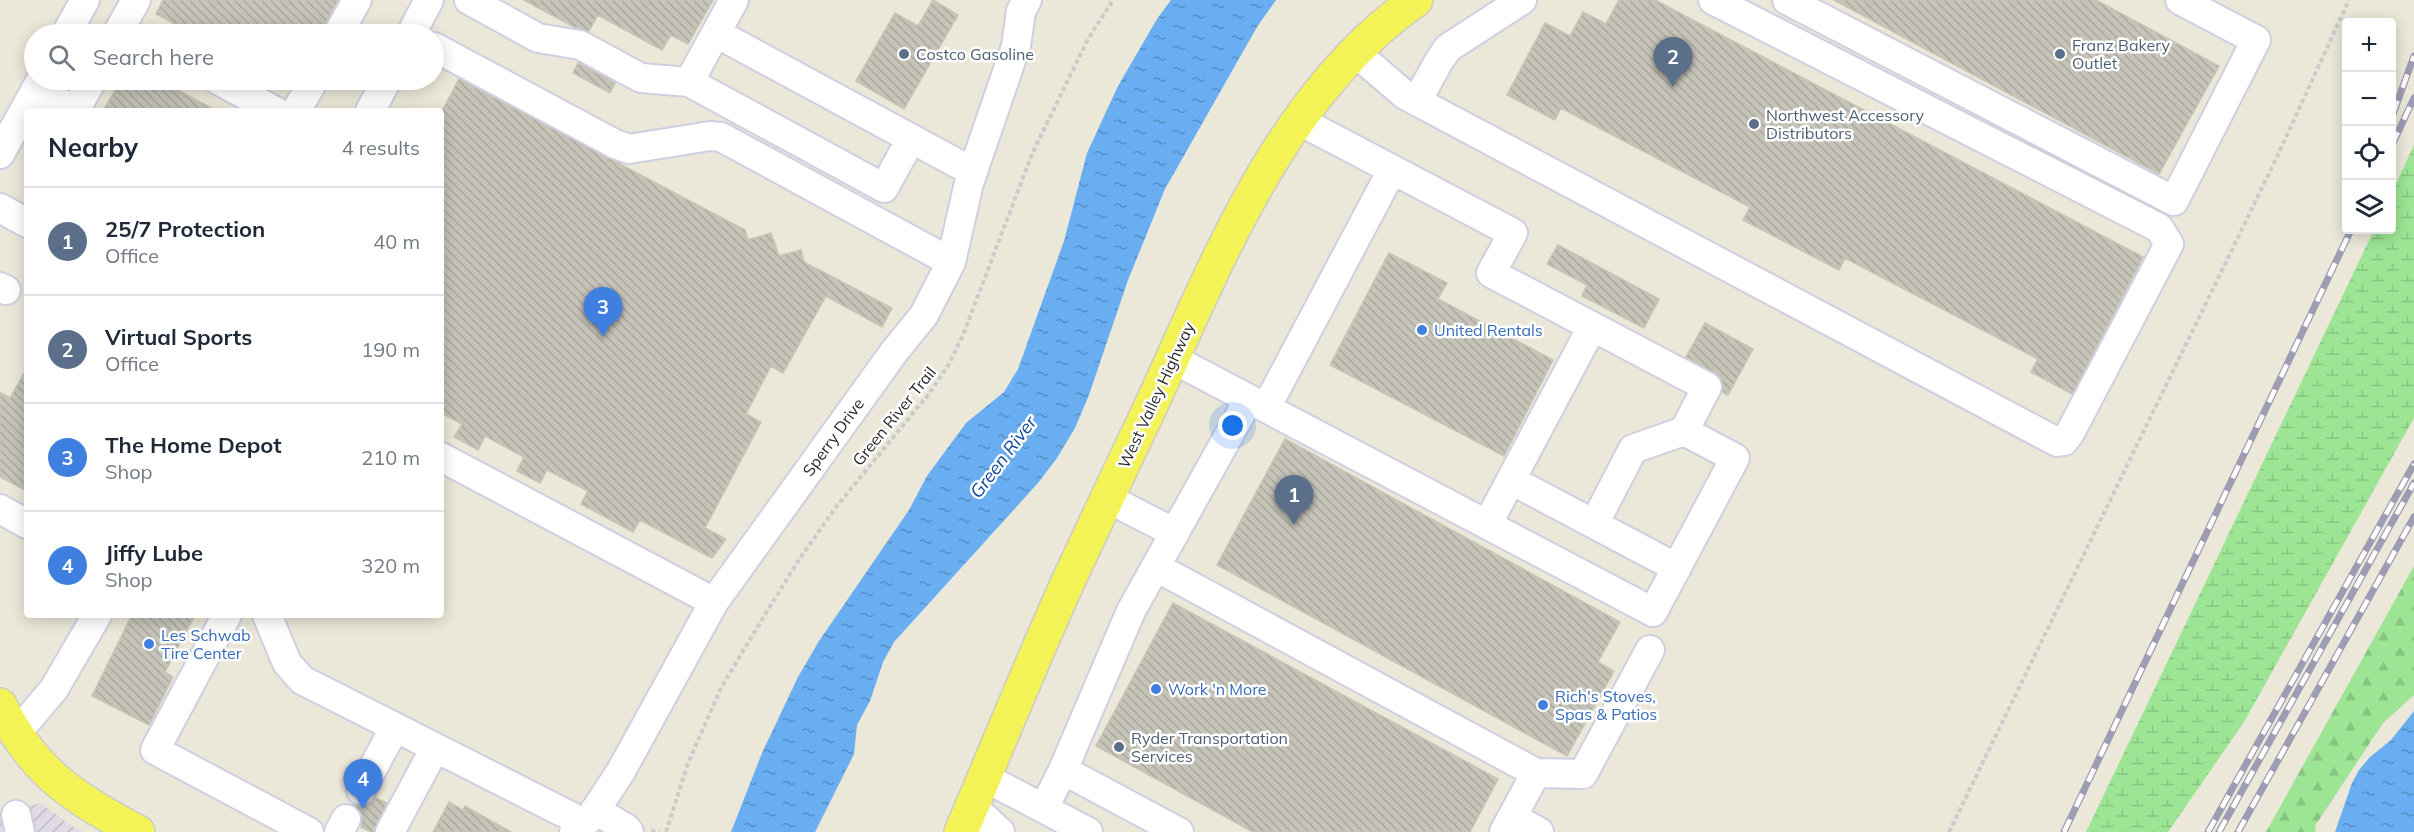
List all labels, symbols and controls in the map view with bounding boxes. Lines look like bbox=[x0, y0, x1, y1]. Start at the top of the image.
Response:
map controls bbox=[2342, 18, 2396, 234]
button: + bbox=[2342, 18, 2396, 72]
search box bbox=[24, 24, 444, 90]
place label: Franz Bakery Outlet bbox=[2072, 35, 2171, 73]
pin: 2 bbox=[1654, 38, 1692, 87]
icon: search bbox=[45, 41, 78, 74]
text: Search here bbox=[93, 43, 214, 71]
place label: Costco Gasoline bbox=[916, 44, 1034, 64]
marker: Costco Gasoline bbox=[897, 47, 911, 61]
marker: Franz Bakery Outlet bbox=[2053, 47, 2067, 61]
button: − bbox=[2342, 72, 2396, 126]
place label: Northwest Accessory Distributors bbox=[1766, 105, 1925, 143]
marker: Northwest Accessory Distributors bbox=[1747, 117, 1761, 131]
button: locate bbox=[2342, 126, 2396, 180]
text: Nearby bbox=[48, 131, 138, 164]
text: 4 results bbox=[342, 135, 420, 160]
button: layers bbox=[2342, 180, 2396, 234]
text: 25/7 Protection bbox=[105, 215, 265, 243]
text: 1 bbox=[62, 229, 74, 254]
text: 40 m bbox=[373, 229, 420, 254]
text: Office bbox=[105, 243, 159, 268]
pin: 3 bbox=[584, 288, 622, 337]
street label: West Valley Highway bbox=[1113, 318, 1199, 471]
place label: United Rentals bbox=[1434, 320, 1543, 340]
text: Virtual Sports bbox=[105, 323, 252, 351]
marker: United Rentals bbox=[1415, 323, 1429, 337]
text: 2 bbox=[62, 337, 74, 362]
text: 190 m bbox=[361, 337, 420, 362]
text: Office bbox=[105, 351, 159, 376]
street label: Green River Trail bbox=[848, 362, 940, 470]
street label: Sperry Drive bbox=[798, 394, 868, 480]
water label: Green River bbox=[965, 410, 1042, 503]
your location bbox=[1218, 411, 1247, 440]
text: The Home Depot bbox=[105, 431, 282, 459]
text: 3 bbox=[62, 445, 74, 470]
text: 210 m bbox=[361, 445, 420, 470]
text: Shop bbox=[105, 459, 153, 484]
pin: 1 bbox=[1274, 476, 1314, 525]
text: Jiffy Lube bbox=[105, 539, 203, 567]
text: 4 bbox=[62, 553, 74, 578]
text: 320 m bbox=[361, 553, 420, 578]
text: Shop bbox=[105, 567, 153, 592]
place label: Les Schwab Tire Center bbox=[161, 625, 251, 663]
marker: Les Schwab Tire Center bbox=[142, 637, 156, 651]
place label: Work 'n More bbox=[1168, 679, 1267, 699]
marker: Work 'n More bbox=[1149, 682, 1163, 696]
place label: Rich's Stoves, Spas & Patios bbox=[1555, 686, 1657, 724]
marker: Rich's Stoves, Spas & Patios bbox=[1536, 698, 1550, 712]
place label: Ryder Transportation Services bbox=[1131, 728, 1288, 766]
marker: Ryder Transportation Services bbox=[1112, 740, 1126, 754]
pin: 4 bbox=[344, 760, 382, 809]

